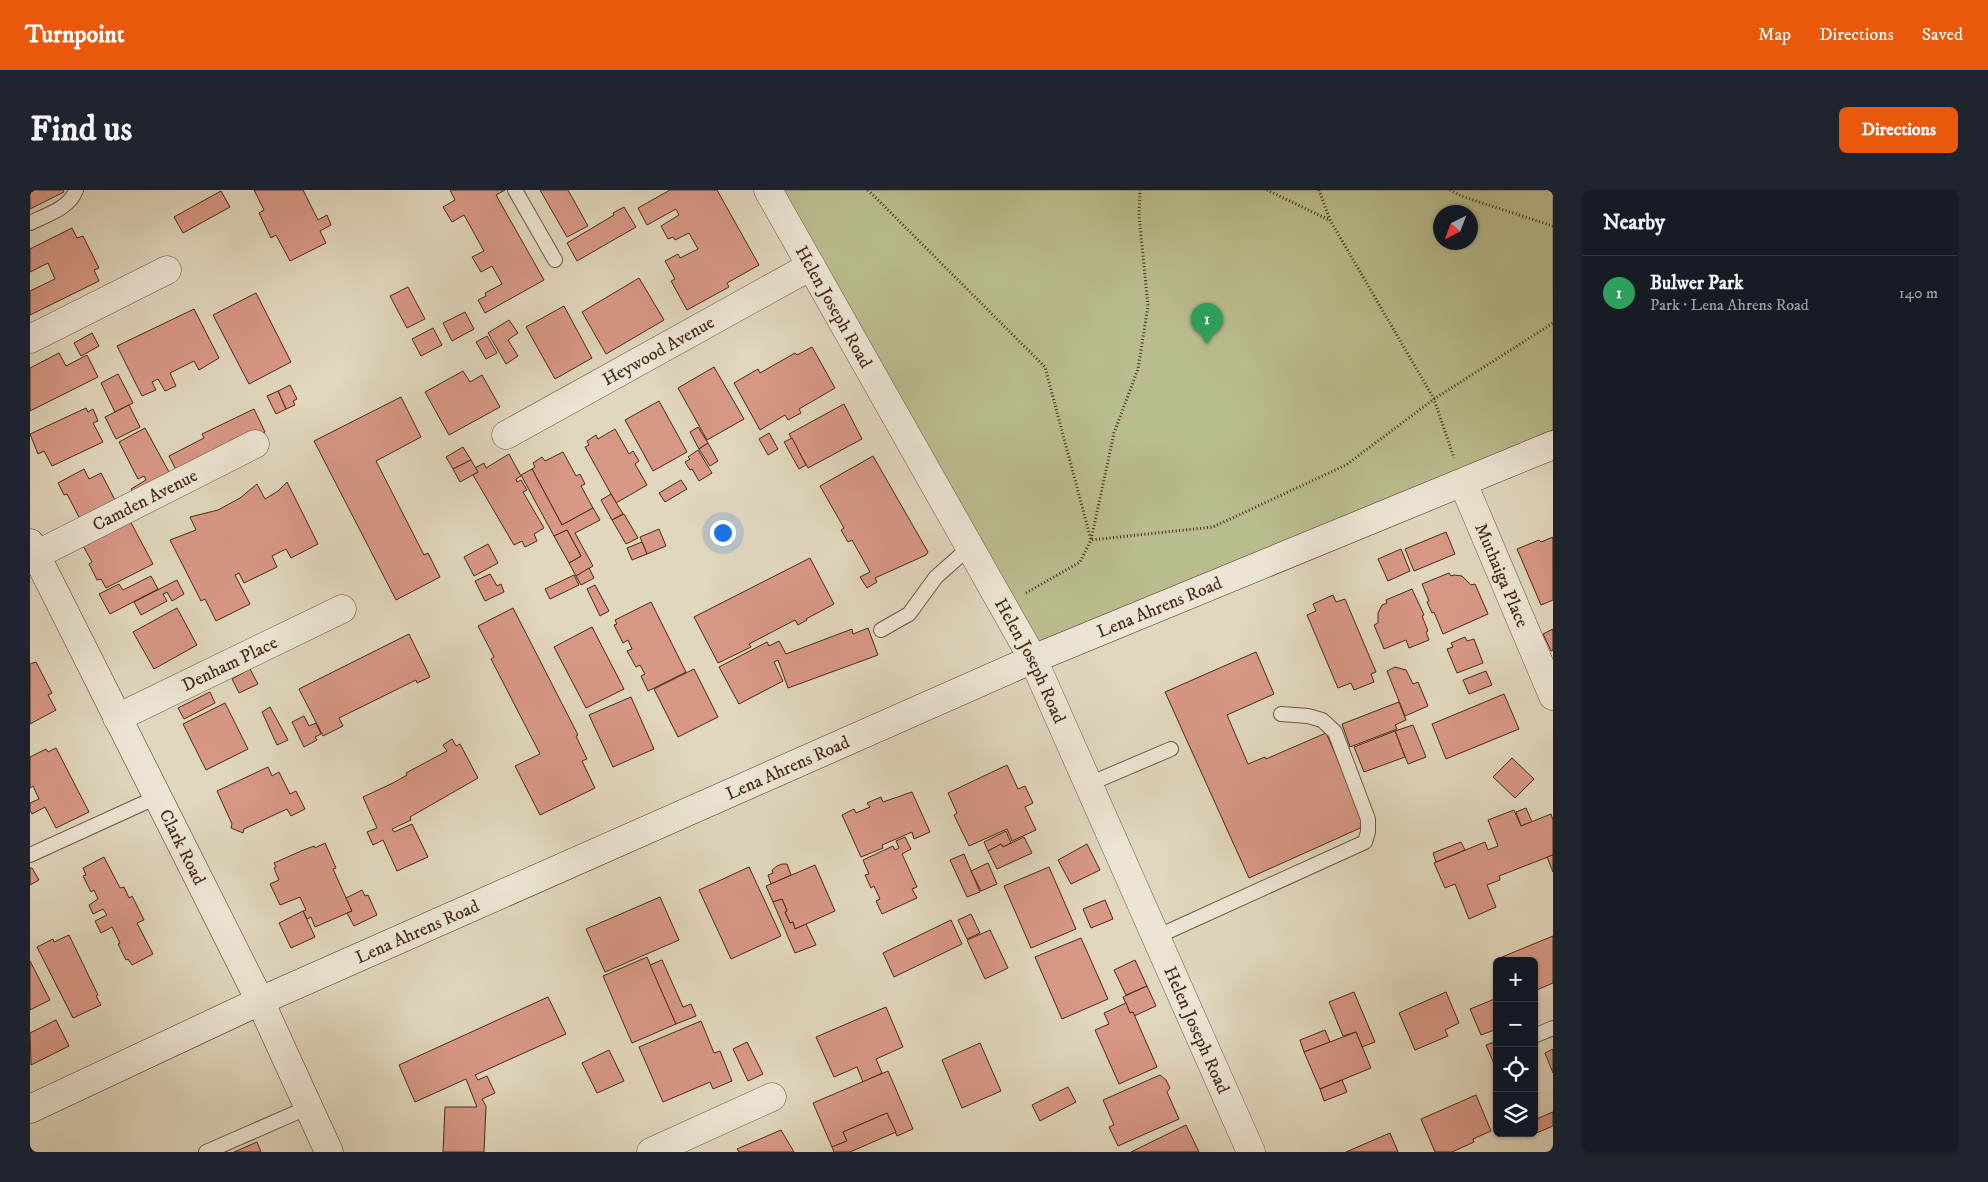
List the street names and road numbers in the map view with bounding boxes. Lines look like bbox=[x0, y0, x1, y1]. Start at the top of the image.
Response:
street label: Helen Joseph Road bbox=[790, 242, 876, 372]
street label: Heywood Avenue bbox=[599, 312, 719, 391]
street label: Camden Avenue bbox=[89, 465, 201, 536]
street label: Muthaiga Place bbox=[1469, 520, 1533, 631]
street label: Lena Ahrens Road bbox=[1094, 572, 1225, 643]
street label: Helen Joseph Road bbox=[989, 595, 1070, 727]
street label: Denham Place bbox=[179, 632, 281, 697]
street label: Lena Ahrens Road bbox=[723, 732, 853, 805]
street label: Clark Road bbox=[154, 806, 210, 889]
street label: Lena Ahrens Road bbox=[352, 895, 483, 969]
street label: Helen Joseph Road bbox=[1158, 963, 1234, 1097]

